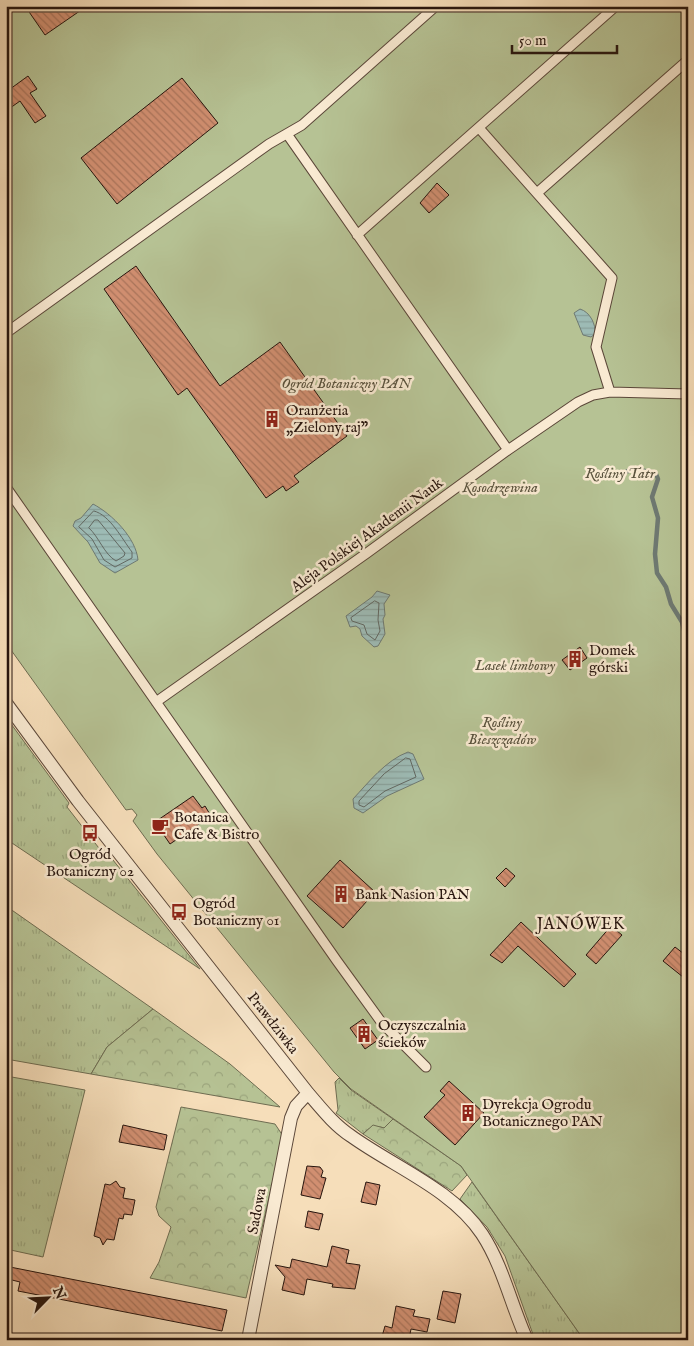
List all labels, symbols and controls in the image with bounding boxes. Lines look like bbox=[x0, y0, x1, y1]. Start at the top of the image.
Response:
scale bar bbox=[512, 22, 616, 54]
text: 50 m bbox=[519, 31, 547, 50]
park label: Ogród Botaniczny PAN bbox=[281, 374, 412, 394]
place label: Oranżeria „Zielony raj” bbox=[286, 401, 369, 437]
building icon: Oranżeria „Zielony raj” bbox=[262, 409, 282, 429]
park label: Rośliny Tatr bbox=[585, 464, 656, 483]
street label: Aleja Polskiej Akademii Nauk bbox=[287, 473, 447, 597]
park label: Kosodrzewina bbox=[461, 478, 538, 497]
place label: Domek górski bbox=[589, 641, 637, 677]
building icon: Domek górski bbox=[565, 649, 585, 669]
park label: Lasek limbowy bbox=[474, 656, 555, 675]
park label: Rośliny Bieszczadów bbox=[468, 713, 537, 749]
place label: Botanica Cafe & Bistro bbox=[174, 808, 259, 844]
cafe icon: Botanica Cafe & Bistro bbox=[150, 816, 170, 836]
bus stop icon: Ogród Botaniczny 02 bbox=[80, 823, 100, 843]
place label: Ogród Botaniczny 02 bbox=[46, 845, 134, 881]
building icon: Bank Nasion PAN bbox=[331, 884, 351, 904]
place label: Bank Nasion PAN bbox=[355, 885, 470, 904]
place label: Ogród Botaniczny 01 bbox=[193, 894, 279, 930]
bus stop icon: Ogród Botaniczny 01 bbox=[169, 902, 189, 922]
district label: JANÓWEK bbox=[535, 913, 625, 935]
street label: Prawdziwka bbox=[243, 988, 303, 1058]
place label: Oczyszczalnia ścieków bbox=[378, 1016, 466, 1052]
building icon: Oczyszczalnia ścieków bbox=[354, 1024, 374, 1044]
place label: Dyrekcja Ogrodu Botanicznego PAN bbox=[482, 1095, 603, 1131]
building icon: Dyrekcja Ogrodu Botanicznego PAN bbox=[458, 1103, 478, 1123]
street label: Sadowa bbox=[243, 1186, 271, 1236]
north arrow bbox=[22, 1274, 72, 1324]
text: N bbox=[48, 1283, 70, 1302]

